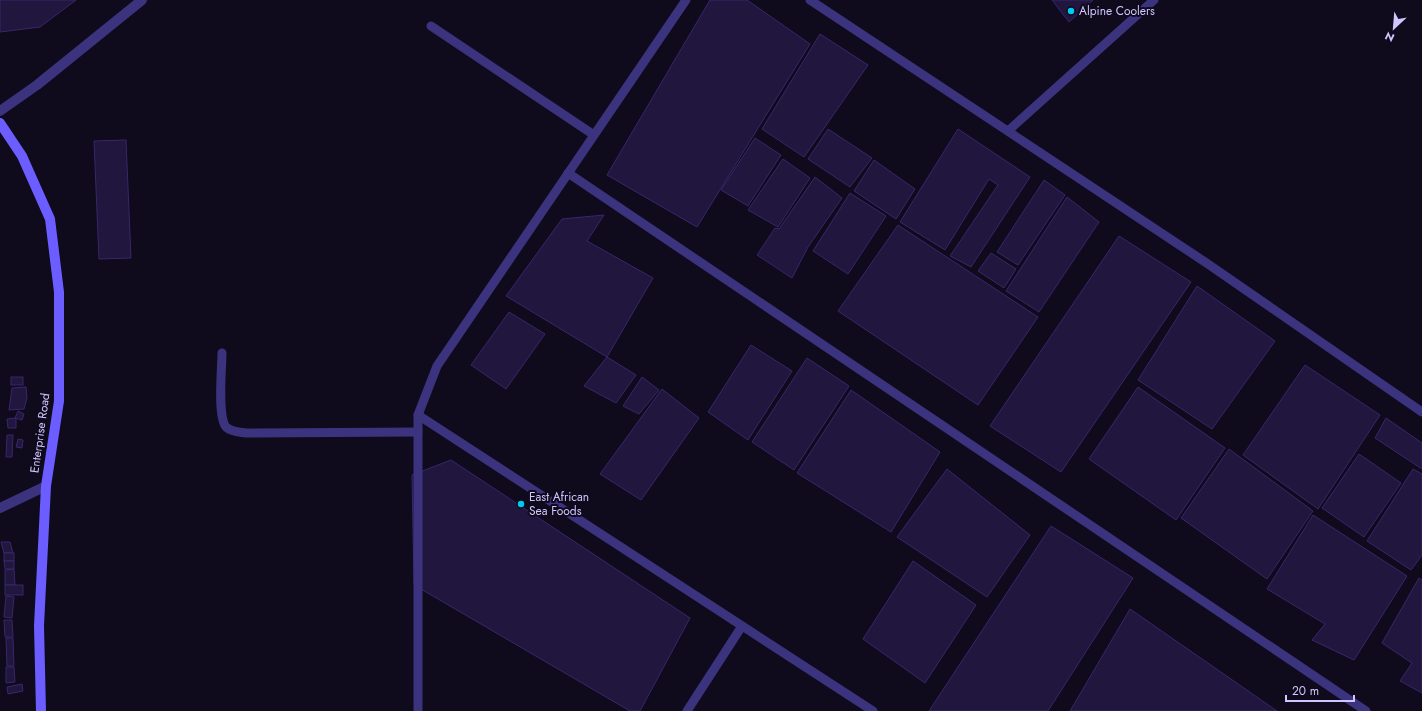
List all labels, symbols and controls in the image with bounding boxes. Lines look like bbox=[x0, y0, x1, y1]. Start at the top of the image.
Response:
place label: Alpine Coolers bbox=[1079, 2, 1155, 20]
marker: Alpine Coolers bbox=[1066, 6, 1076, 16]
north arrow bbox=[1374, 8, 1414, 48]
text: N bbox=[1382, 28, 1397, 46]
street label: Enterprise Road bbox=[25, 392, 55, 474]
place label: East African Sea Foods bbox=[529, 488, 589, 520]
marker: East African Sea Foods bbox=[516, 499, 526, 509]
scale bar bbox=[1286, 677, 1354, 703]
text: 20 m bbox=[1292, 682, 1319, 700]

